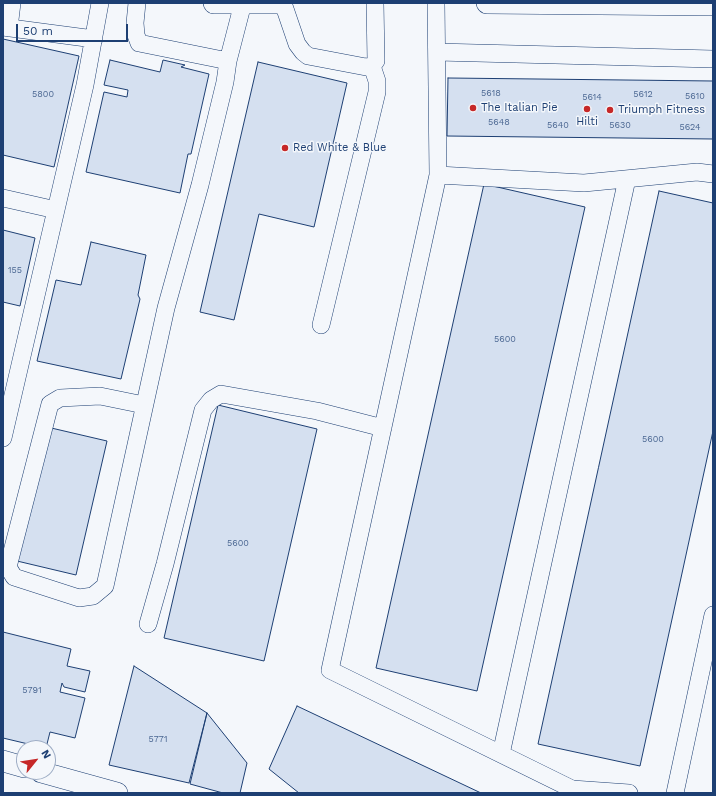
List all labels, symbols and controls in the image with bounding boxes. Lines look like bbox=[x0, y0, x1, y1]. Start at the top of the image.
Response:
scale bar bbox=[18, 16, 130, 42]
text: 50 m bbox=[23, 24, 53, 38]
house number: 5618 bbox=[481, 88, 501, 98]
house number: 5800 bbox=[32, 89, 54, 99]
house number: 5612 bbox=[633, 89, 653, 99]
house number: 5610 bbox=[685, 91, 705, 101]
house number: 5614 bbox=[582, 92, 602, 102]
place label: The Italian Pie bbox=[481, 101, 557, 115]
marker: The Italian Pie bbox=[468, 103, 478, 113]
place label: Triumph Fitness bbox=[618, 103, 705, 117]
marker: Hilti bbox=[582, 104, 592, 114]
marker: Triumph Fitness bbox=[605, 105, 615, 115]
place label: Hilti bbox=[576, 115, 598, 129]
house number: 5648 bbox=[488, 117, 510, 127]
house number: 5640 bbox=[547, 120, 569, 130]
house number: 5630 bbox=[609, 120, 631, 130]
house number: 5624 bbox=[679, 122, 701, 132]
place label: Red White & Blue bbox=[293, 141, 386, 155]
marker: Red White & Blue bbox=[280, 143, 290, 153]
house number: 155 bbox=[8, 265, 22, 275]
house number: 5600 bbox=[494, 334, 516, 344]
house number: 5600 bbox=[642, 434, 664, 444]
house number: 5600 bbox=[227, 538, 249, 548]
house number: 5791 bbox=[22, 685, 42, 695]
house number: 5771 bbox=[149, 734, 167, 744]
north arrow bbox=[16, 740, 56, 780]
text: N bbox=[38, 747, 54, 761]

